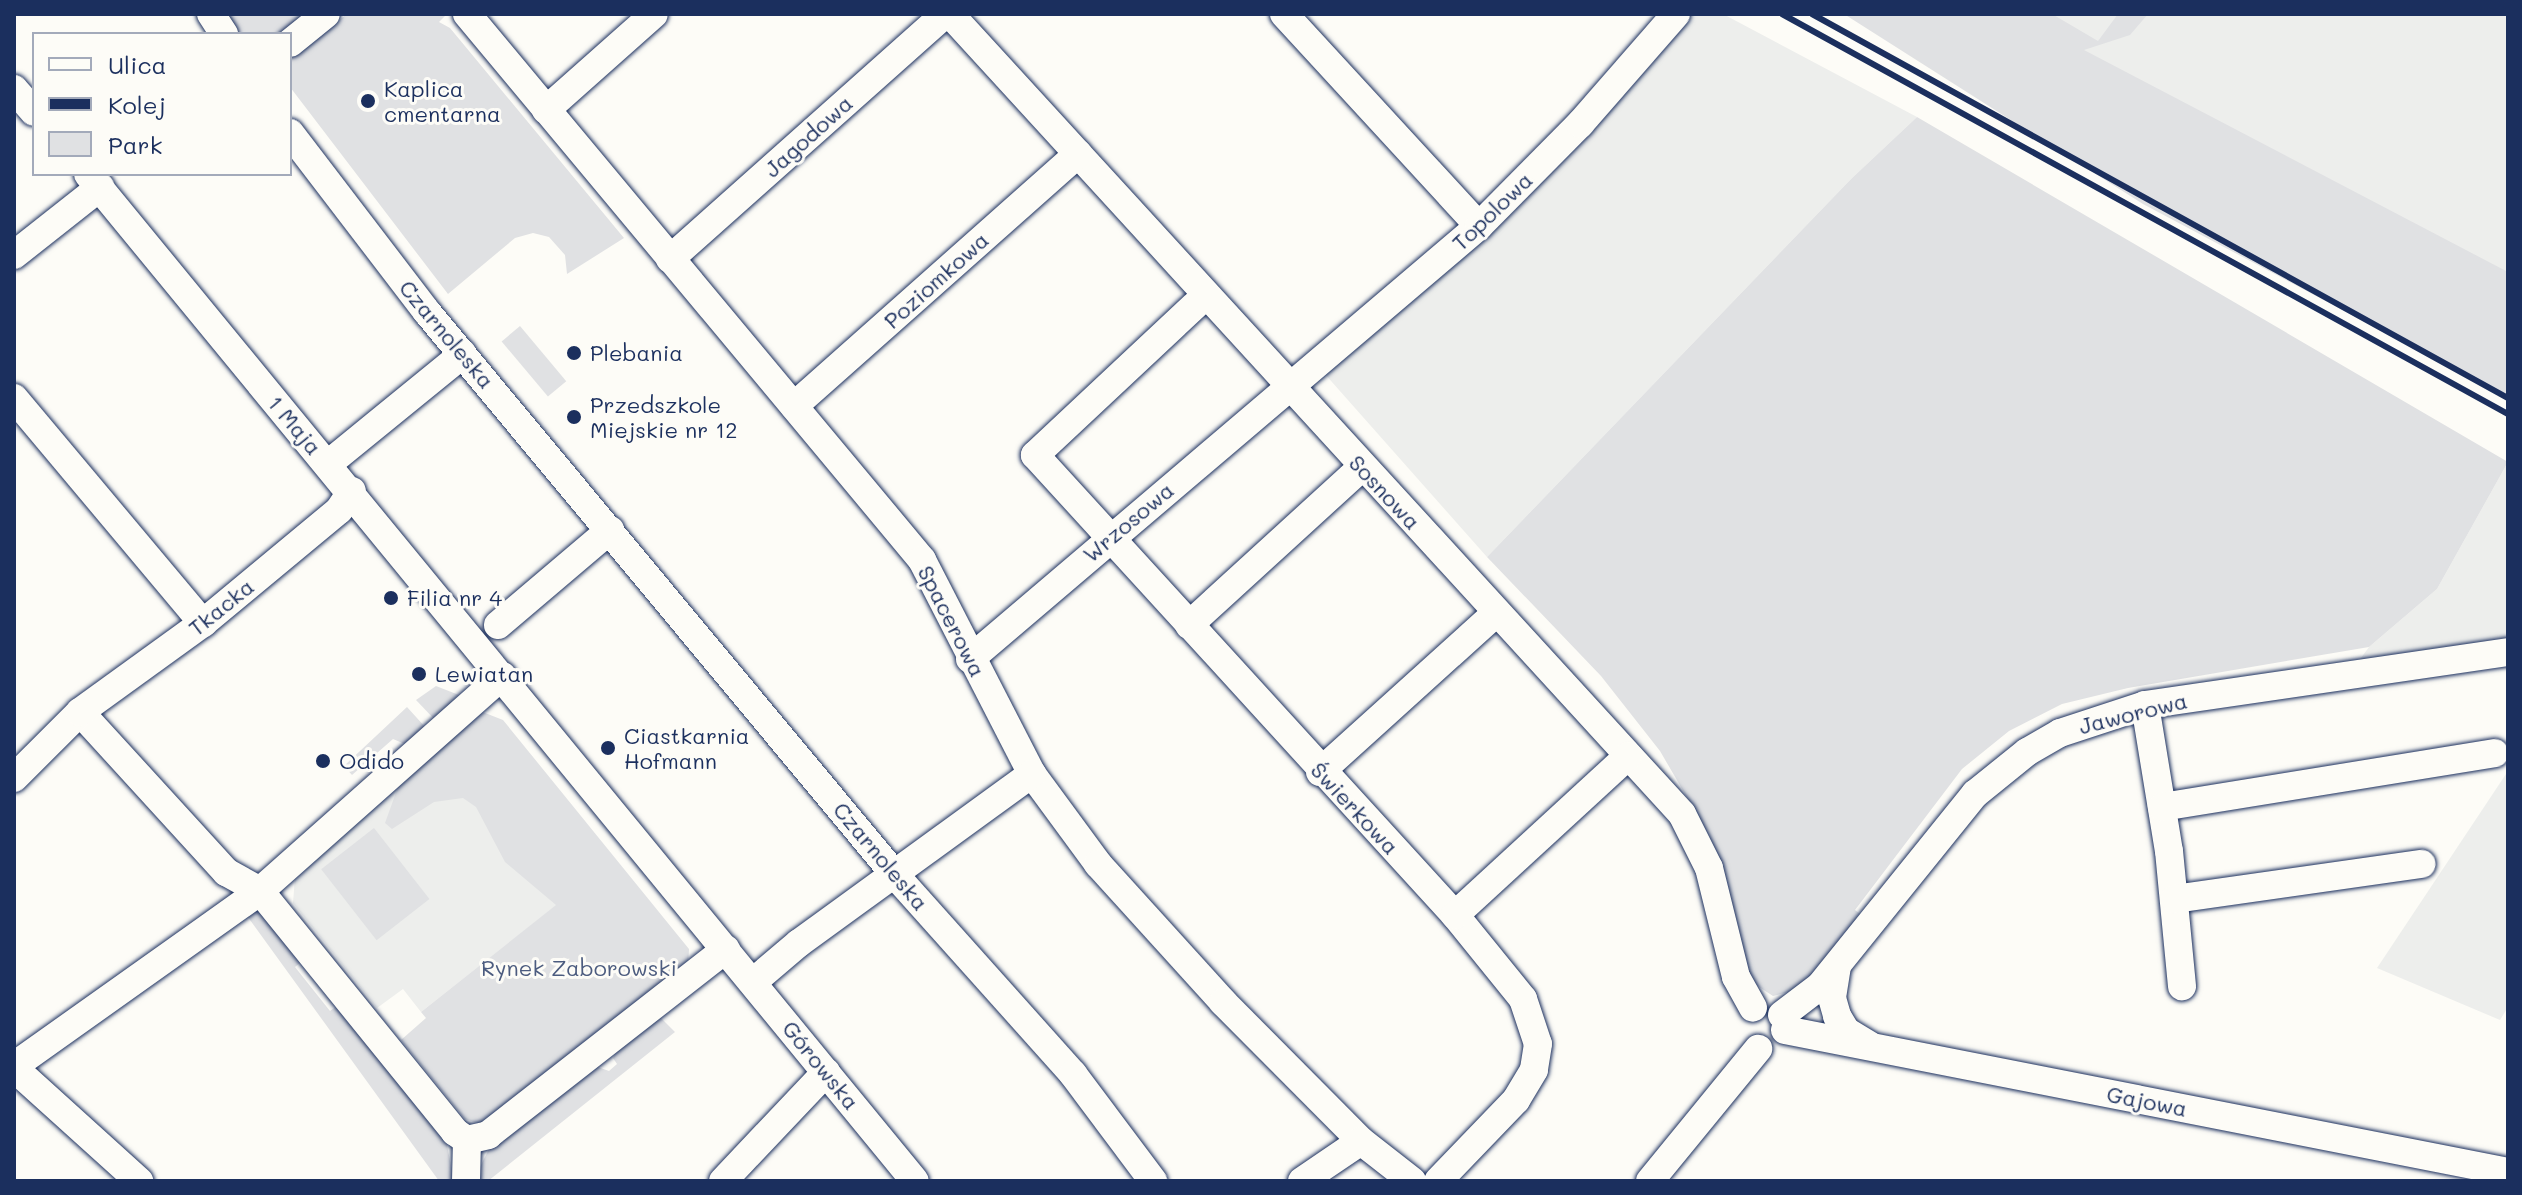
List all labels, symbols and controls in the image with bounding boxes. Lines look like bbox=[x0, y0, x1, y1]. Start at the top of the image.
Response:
legend bbox=[32, 32, 292, 176]
text: Ulica bbox=[108, 49, 166, 80]
place label: Kaplica cmentarna bbox=[384, 75, 501, 126]
text: Kolej bbox=[108, 89, 166, 120]
street label: Jagodowa bbox=[759, 90, 857, 182]
marker: Kaplica cmentarna bbox=[359, 92, 377, 110]
text: Park bbox=[108, 129, 162, 160]
street label: Topolowa bbox=[1446, 166, 1538, 256]
street label: Poziomkowa bbox=[878, 226, 994, 334]
street label: Czarnoleska bbox=[394, 275, 500, 393]
place label: Plebania bbox=[590, 340, 683, 366]
marker: Plebania bbox=[565, 344, 583, 362]
street label: 1 Maja bbox=[263, 390, 327, 460]
place label: Przedszkole Miejskie nr 12 bbox=[590, 391, 737, 442]
marker: Przedszkole Miejskie nr 12 bbox=[565, 408, 583, 426]
street label: Sosnowa bbox=[1344, 449, 1426, 535]
street label: Wrzosowa bbox=[1077, 476, 1179, 568]
street label: Spacerowa bbox=[913, 561, 991, 681]
street label: Tkacka bbox=[183, 573, 259, 641]
place label: Filia nr 4 bbox=[407, 585, 502, 611]
marker: Filia nr 4 bbox=[382, 589, 400, 607]
place label: Lewiatan bbox=[435, 661, 533, 687]
marker: Lewiatan bbox=[410, 665, 428, 683]
street label: Jaworowa bbox=[2076, 687, 2190, 739]
place label: Ciastkarnia Hofmann bbox=[624, 722, 750, 774]
marker: Ciastkarnia Hofmann bbox=[599, 739, 617, 757]
place label: Odido bbox=[339, 748, 404, 774]
marker: Odido bbox=[314, 752, 332, 770]
street label: Świerkowa bbox=[1306, 756, 1404, 860]
street label: Czarnoleska bbox=[828, 797, 934, 915]
park label: Rynek Zaborowski bbox=[481, 955, 677, 981]
street label: Górowska bbox=[777, 1015, 865, 1115]
street label: Gajowa bbox=[2105, 1080, 2189, 1122]

